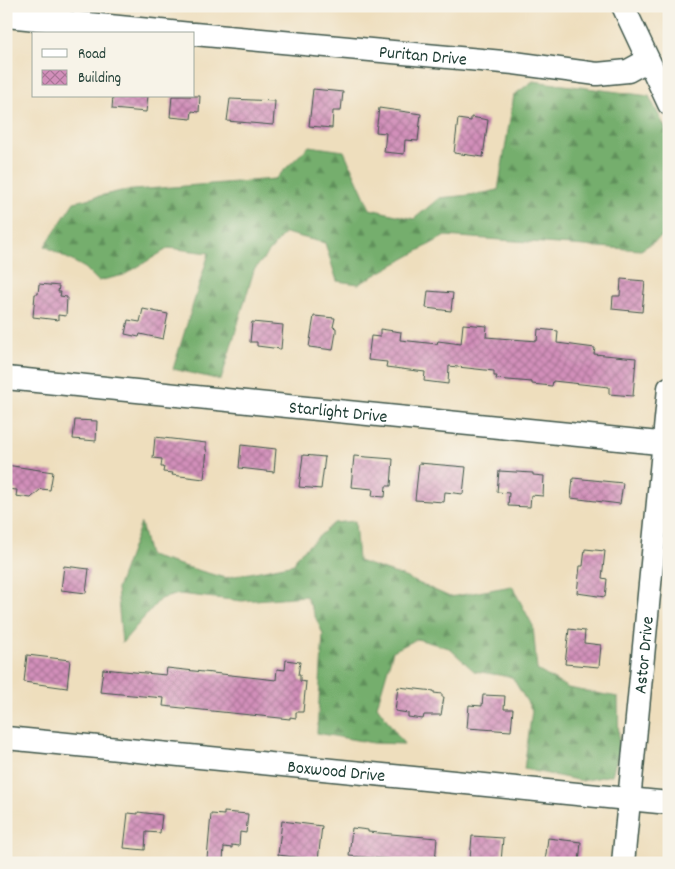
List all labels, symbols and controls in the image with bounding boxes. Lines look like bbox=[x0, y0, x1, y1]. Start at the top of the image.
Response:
legend bbox=[32, 32, 195, 98]
street label: Puritan Drive bbox=[378, 41, 468, 74]
text: Road bbox=[78, 44, 106, 66]
text: Building bbox=[78, 68, 121, 90]
street label: Starlight Drive bbox=[288, 396, 389, 431]
street label: Astor Drive bbox=[629, 615, 662, 695]
street label: Boxwood Drive bbox=[286, 756, 386, 790]

